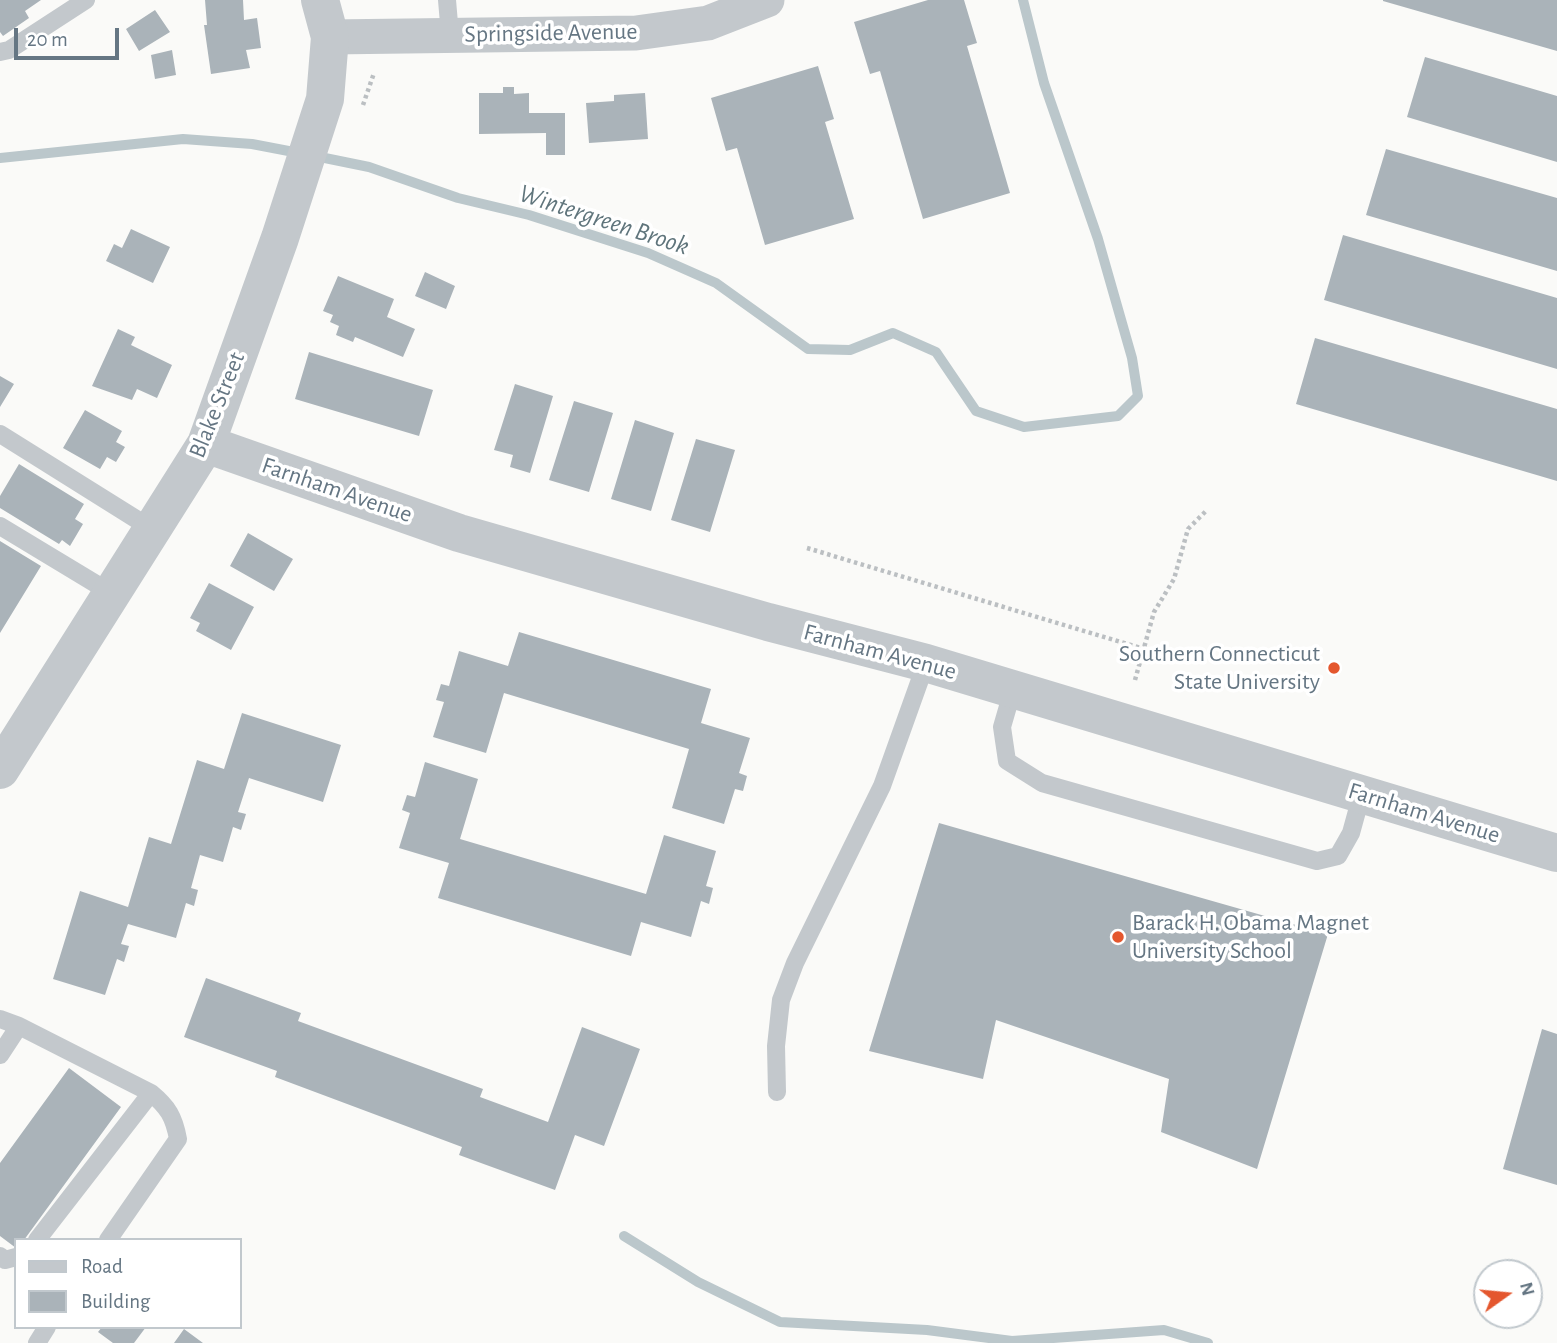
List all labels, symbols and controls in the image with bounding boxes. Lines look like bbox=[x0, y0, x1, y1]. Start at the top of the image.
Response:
scale bar bbox=[18, 14, 122, 58]
street label: Springside Avenue bbox=[464, 17, 638, 49]
text: 20 m bbox=[27, 29, 68, 50]
water label: Wintergreen Brook bbox=[515, 178, 693, 262]
street label: Blake Street bbox=[183, 348, 251, 462]
street label: Farnham Avenue bbox=[258, 451, 416, 529]
street label: Farnham Avenue bbox=[800, 618, 960, 686]
place label: Southern Connecticut State University bbox=[1119, 640, 1320, 696]
marker: Southern Connecticut State University bbox=[1326, 660, 1342, 676]
street label: Farnham Avenue bbox=[1345, 776, 1503, 850]
place label: Barack H. Obama Magnet University School bbox=[1132, 909, 1369, 965]
marker: Barack H. Obama Magnet University School bbox=[1110, 929, 1126, 945]
legend bbox=[14, 1238, 242, 1329]
text: Road bbox=[81, 1256, 123, 1277]
north arrow bbox=[1473, 1259, 1543, 1329]
text: N bbox=[1516, 1280, 1538, 1298]
text: Building bbox=[81, 1291, 150, 1312]

